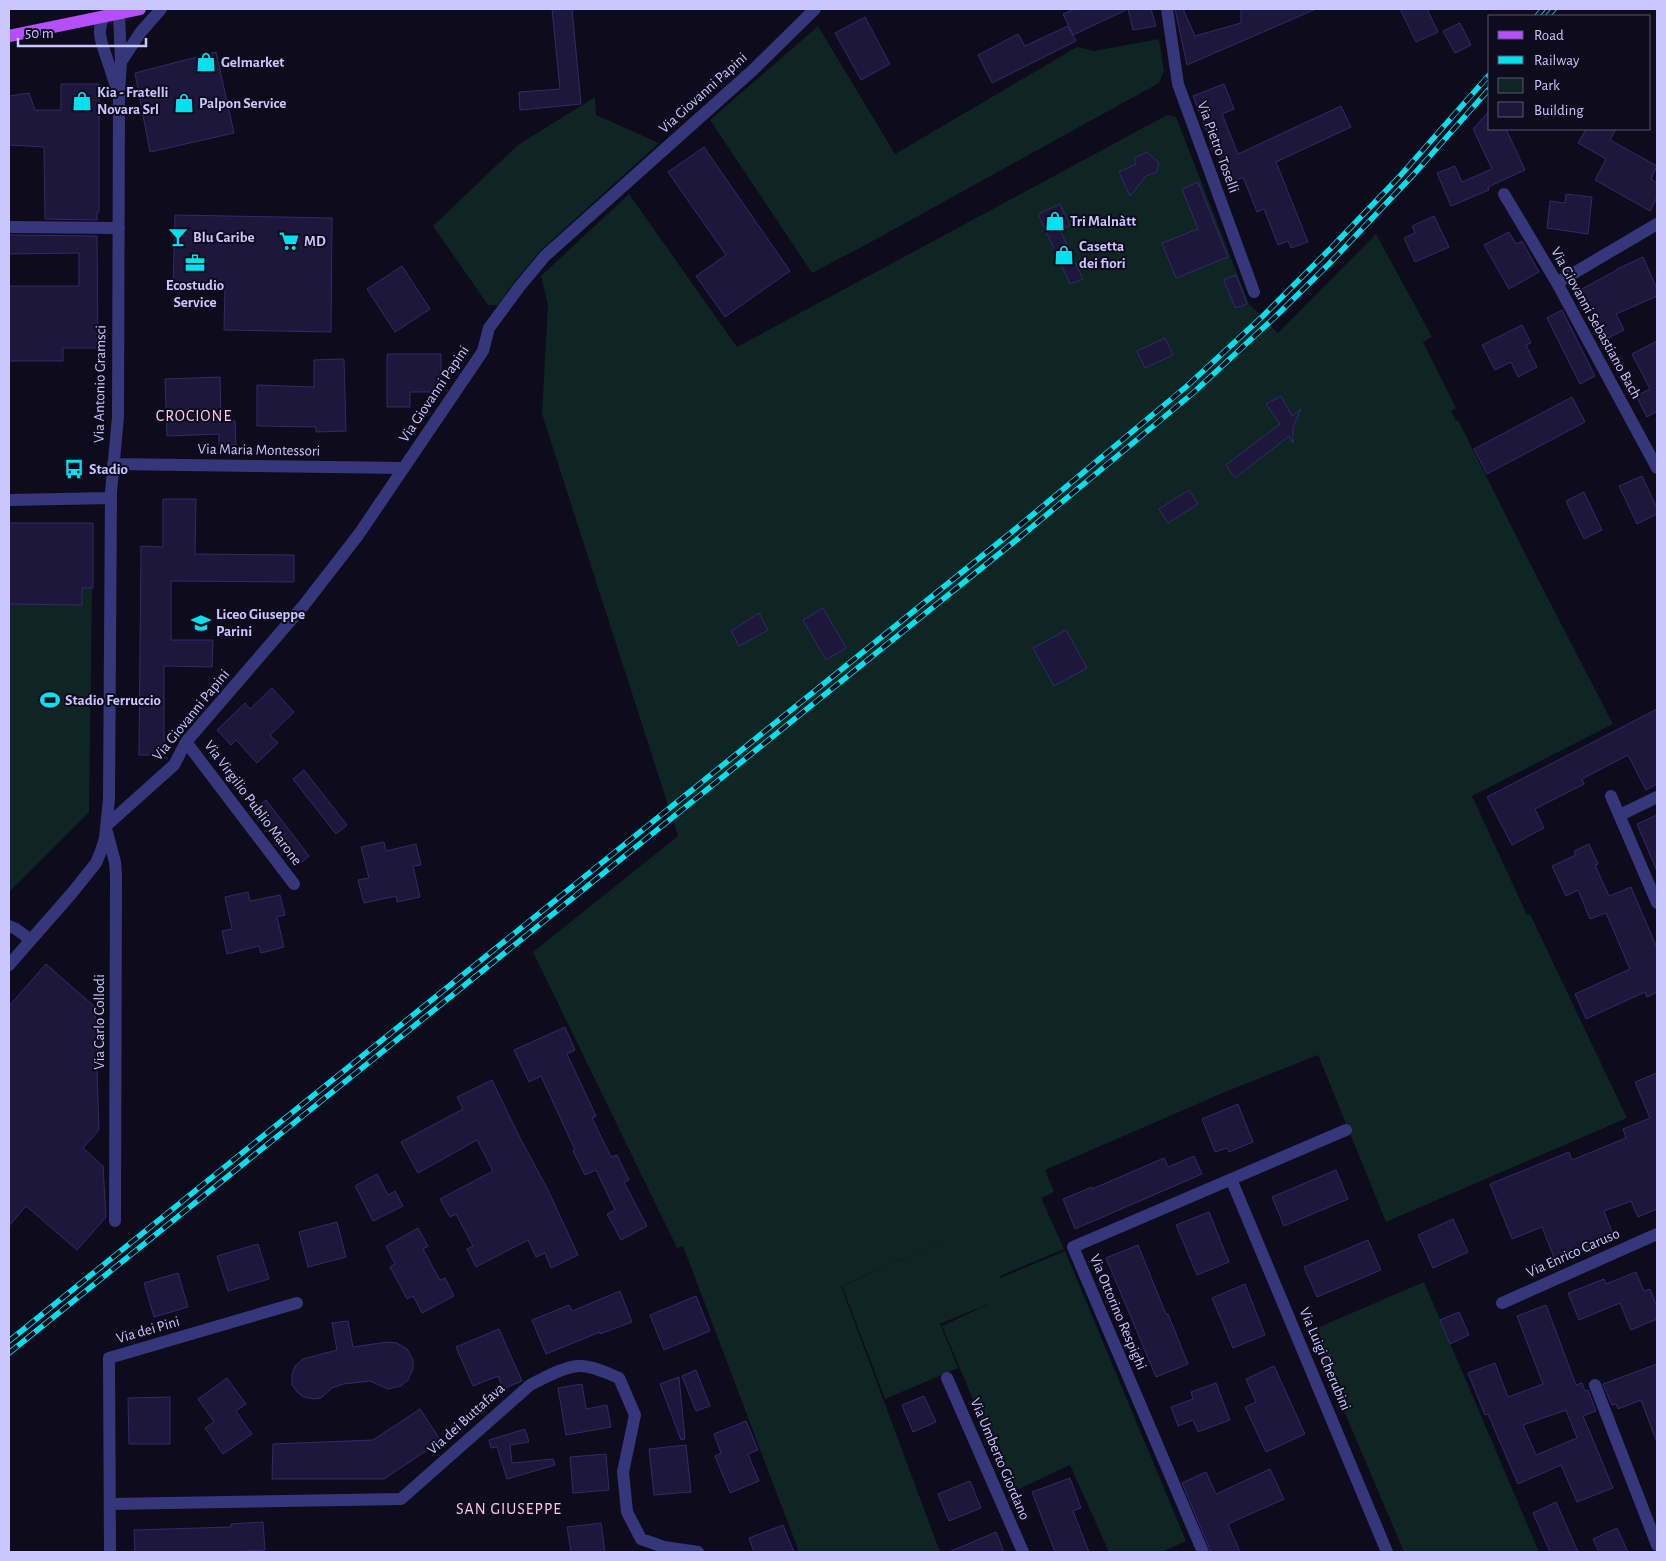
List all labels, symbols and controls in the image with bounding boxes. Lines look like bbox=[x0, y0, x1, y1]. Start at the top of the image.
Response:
scale bar bbox=[18, 15, 145, 47]
legend bbox=[1488, 15, 1651, 130]
text: 50 m bbox=[25, 26, 54, 41]
text: Road bbox=[1534, 28, 1564, 43]
street label: Via Giovanni Papini bbox=[656, 50, 750, 136]
shop icon: Gelmarket bbox=[195, 51, 217, 73]
text: Railway bbox=[1534, 53, 1580, 68]
place label: Gelmarket bbox=[221, 55, 284, 70]
text: Park bbox=[1534, 78, 1560, 93]
place label: Kia - Fratelli Novara Srl bbox=[97, 85, 169, 117]
shop icon: Kia - Fratelli Novara Srl bbox=[71, 90, 93, 112]
shop icon: Palpon Service bbox=[173, 92, 195, 114]
place label: Palpon Service bbox=[199, 96, 286, 111]
street label: Via Pietro Toselli bbox=[1194, 99, 1242, 195]
text: Building bbox=[1534, 103, 1584, 118]
shop icon: Tri Malnàtt bbox=[1044, 210, 1066, 232]
place label: Tri Malnàtt bbox=[1070, 214, 1136, 229]
bar icon: Blu Caribe bbox=[167, 226, 189, 248]
place label: Blu Caribe bbox=[193, 230, 255, 245]
supermarket icon: MD bbox=[278, 230, 300, 252]
place label: MD bbox=[304, 234, 326, 249]
place label: Casetta dei fiori bbox=[1079, 239, 1126, 271]
shop icon: Casetta dei fiori bbox=[1053, 244, 1075, 266]
street label: Via Giovanni Sebastiano Bach bbox=[1548, 245, 1644, 401]
office icon: Ecostudio Service bbox=[184, 252, 206, 274]
place label: Ecostudio Service bbox=[166, 278, 224, 310]
street label: Via Antonio Gramsci bbox=[91, 325, 109, 443]
street label: Via Giovanni Papini bbox=[396, 343, 472, 445]
district label: CROCIONE bbox=[156, 408, 232, 424]
street label: Via Maria Montessori bbox=[198, 441, 320, 459]
bus stop icon: Stadio bbox=[63, 458, 85, 480]
place label: Stadio bbox=[89, 462, 128, 477]
place label: Liceo Giuseppe Parini bbox=[216, 607, 305, 639]
school or university icon: Liceo Giuseppe Parini bbox=[190, 612, 212, 634]
street label: Via Giovanni Papini bbox=[150, 667, 232, 763]
sports icon: Stadio Ferruccio bbox=[39, 689, 61, 711]
place label: Stadio Ferruccio bbox=[65, 693, 161, 708]
street label: Via Virgilio Publio Marone bbox=[201, 738, 305, 868]
street label: Via Carlo Collodi bbox=[92, 974, 107, 1070]
street label: Via Enrico Caruso bbox=[1524, 1226, 1622, 1280]
street label: Via Ottorino Respighi bbox=[1087, 1252, 1149, 1372]
street label: Via Luigi Cherubini bbox=[1297, 1305, 1353, 1413]
street label: Via dei Pini bbox=[115, 1314, 181, 1346]
street label: Via dei Buttafava bbox=[424, 1380, 508, 1458]
street label: Via Umberto Giordano bbox=[968, 1396, 1032, 1522]
district label: SAN GIUSEPPE bbox=[456, 1501, 562, 1517]

